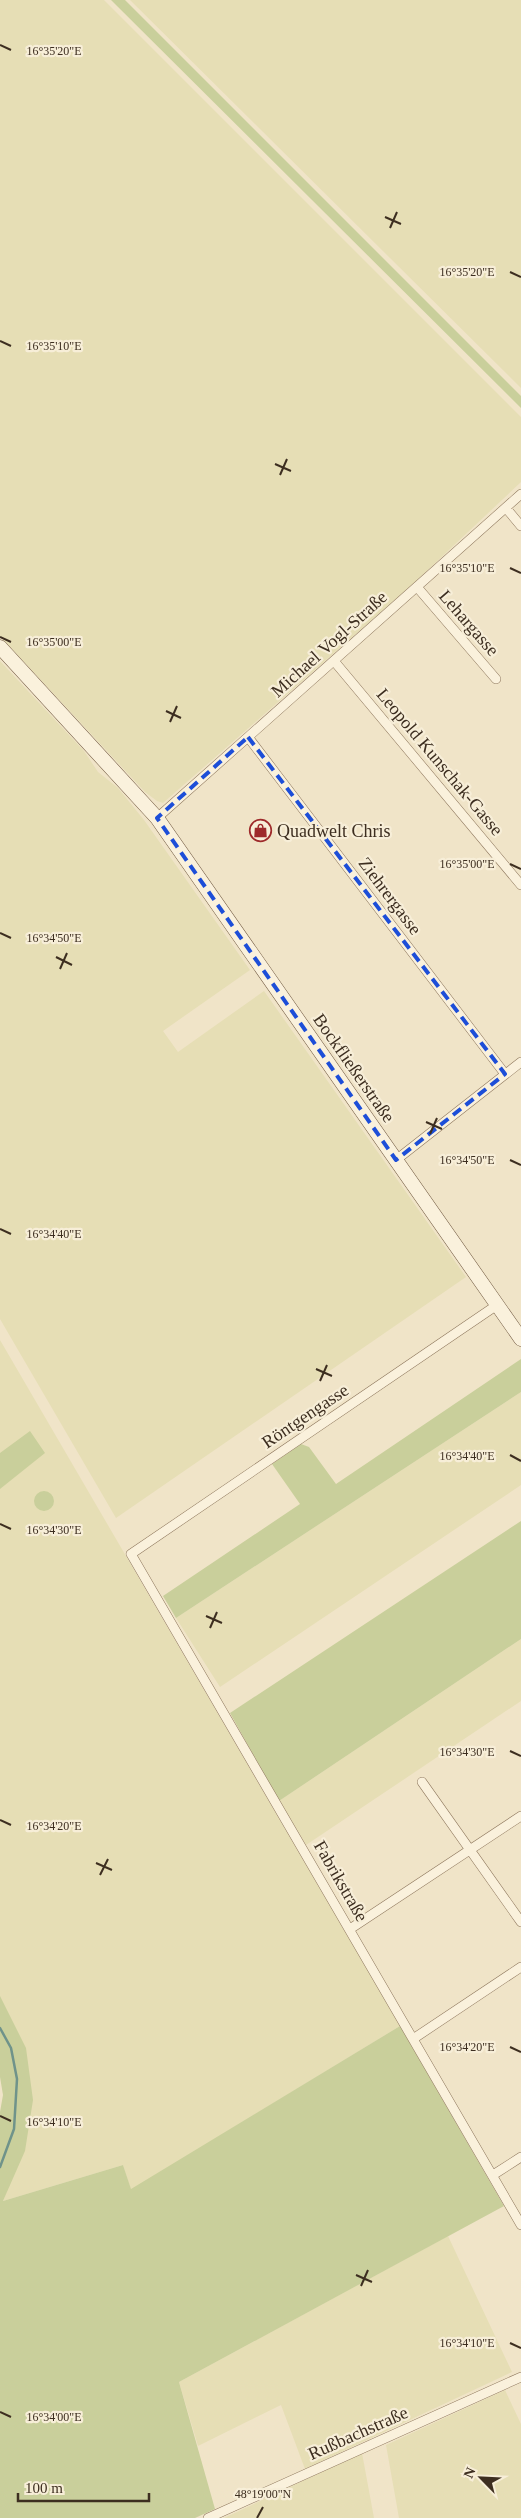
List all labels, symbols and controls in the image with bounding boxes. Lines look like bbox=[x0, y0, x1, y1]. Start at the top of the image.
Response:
text: 16°35'20"E bbox=[26, 44, 82, 58]
text: 16°35'20"E bbox=[439, 265, 495, 279]
text: 16°35'10"E bbox=[26, 339, 82, 353]
text: 16°35'10"E bbox=[439, 561, 495, 575]
street label: Lehargasse bbox=[435, 586, 503, 660]
street label: Michael Vogl-Straße bbox=[267, 587, 391, 701]
text: 16°35'00"E bbox=[26, 635, 82, 649]
street label: Leopold Kunschak-Gasse bbox=[373, 685, 507, 839]
shop icon: Quadwelt Chris bbox=[249, 819, 273, 843]
place label: Quadwelt Chris bbox=[277, 821, 390, 841]
street label: Ziehrergasse bbox=[354, 853, 426, 939]
text: 16°35'00"E bbox=[439, 857, 495, 871]
text: 16°34'50"E bbox=[26, 931, 82, 945]
street label: Bockfließerstraße bbox=[309, 1010, 399, 1126]
text: 16°34'50"E bbox=[439, 1153, 495, 1167]
text: 16°34'40"E bbox=[26, 1227, 82, 1241]
street label: Röntgengasse bbox=[258, 1380, 352, 1452]
text: 16°34'40"E bbox=[439, 1449, 495, 1463]
text: 16°34'30"E bbox=[26, 1523, 82, 1537]
text: 16°34'30"E bbox=[439, 1745, 495, 1759]
text: 16°34'20"E bbox=[26, 1819, 82, 1833]
street label: Fabrikstraße bbox=[310, 1837, 372, 1925]
text: 16°34'20"E bbox=[439, 2040, 495, 2054]
text: 16°34'10"E bbox=[26, 2115, 82, 2129]
text: 16°34'10"E bbox=[439, 2336, 495, 2350]
street label: Rußbachstraße bbox=[305, 2402, 411, 2464]
text: 16°34'00"E bbox=[26, 2410, 82, 2424]
north arrow bbox=[456, 2453, 506, 2503]
text: N bbox=[461, 2465, 478, 2481]
scale bar bbox=[18, 2470, 149, 2502]
text: 100 m bbox=[25, 2480, 63, 2496]
text: 48°19'00"N bbox=[235, 2487, 292, 2501]

